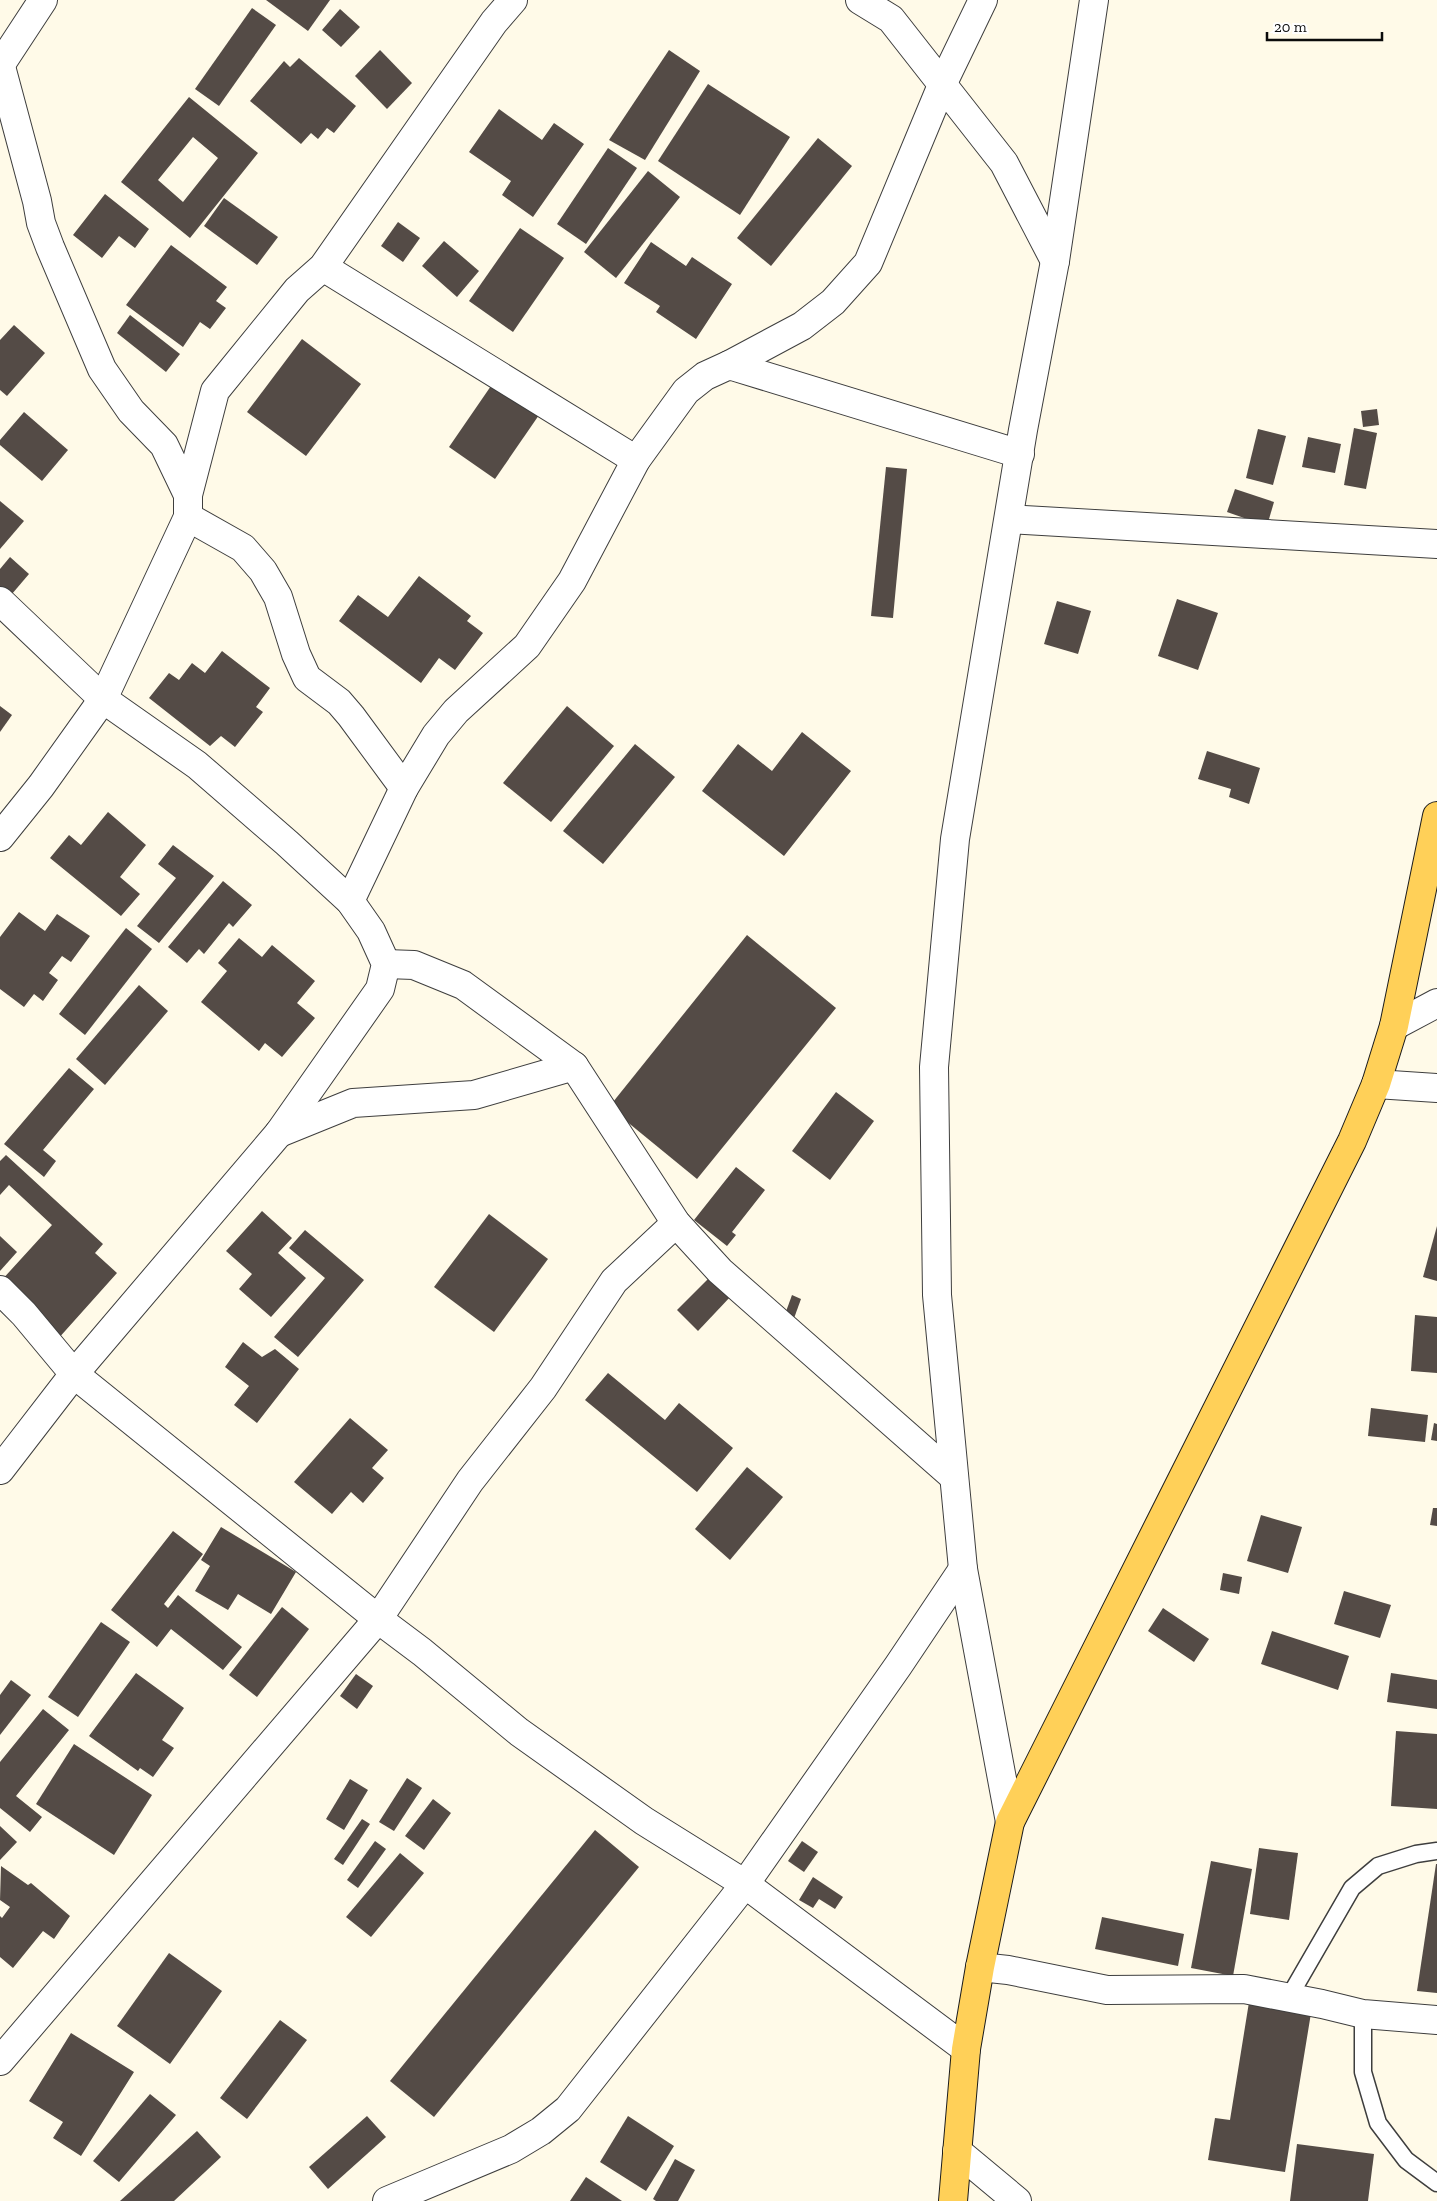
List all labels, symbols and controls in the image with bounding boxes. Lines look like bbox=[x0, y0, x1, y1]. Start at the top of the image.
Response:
scale bar bbox=[1267, 10, 1382, 42]
text: 20 m bbox=[1274, 18, 1307, 36]

